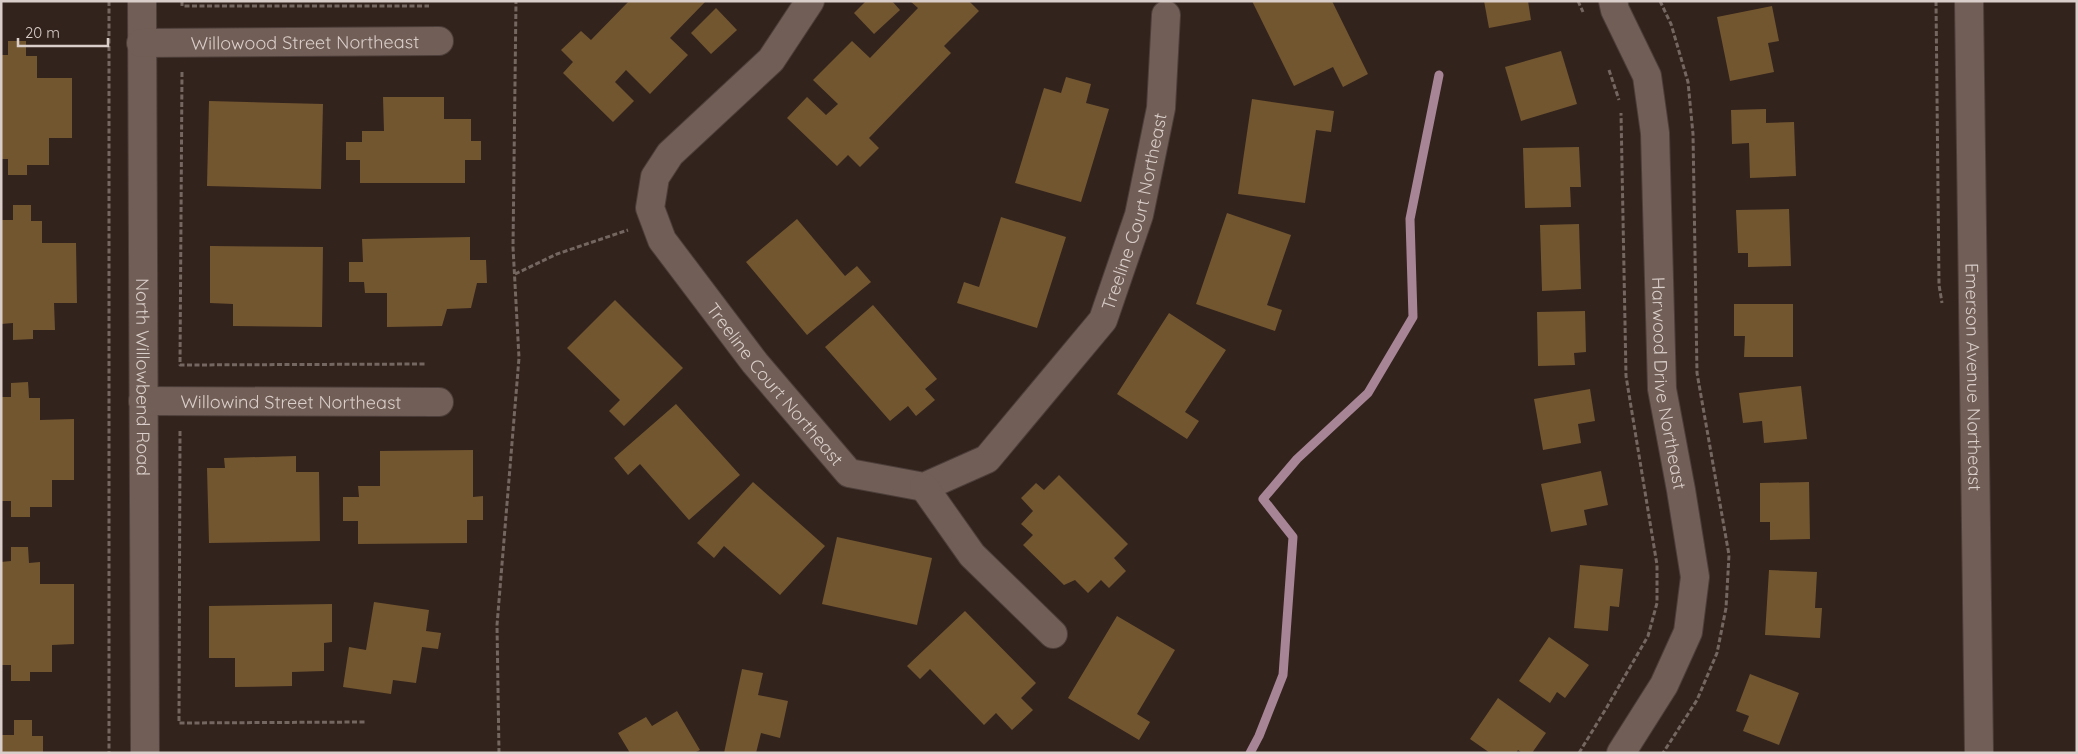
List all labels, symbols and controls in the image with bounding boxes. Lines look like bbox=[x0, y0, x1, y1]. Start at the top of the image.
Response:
scale bar bbox=[18, 15, 108, 47]
text: 20 m bbox=[25, 23, 60, 42]
street label: Willowood Street Northeast bbox=[191, 30, 419, 54]
street label: Treeline Court Northeast bbox=[1096, 111, 1171, 313]
street label: Emerson Avenue Northeast bbox=[1961, 263, 1987, 491]
street label: Harwood Drive Northeast bbox=[1647, 276, 1692, 491]
street label: North Willowbend Road bbox=[132, 278, 155, 476]
street label: Treeline Court Northeast bbox=[702, 298, 849, 470]
street label: Willowind Street Northeast bbox=[180, 390, 402, 413]

